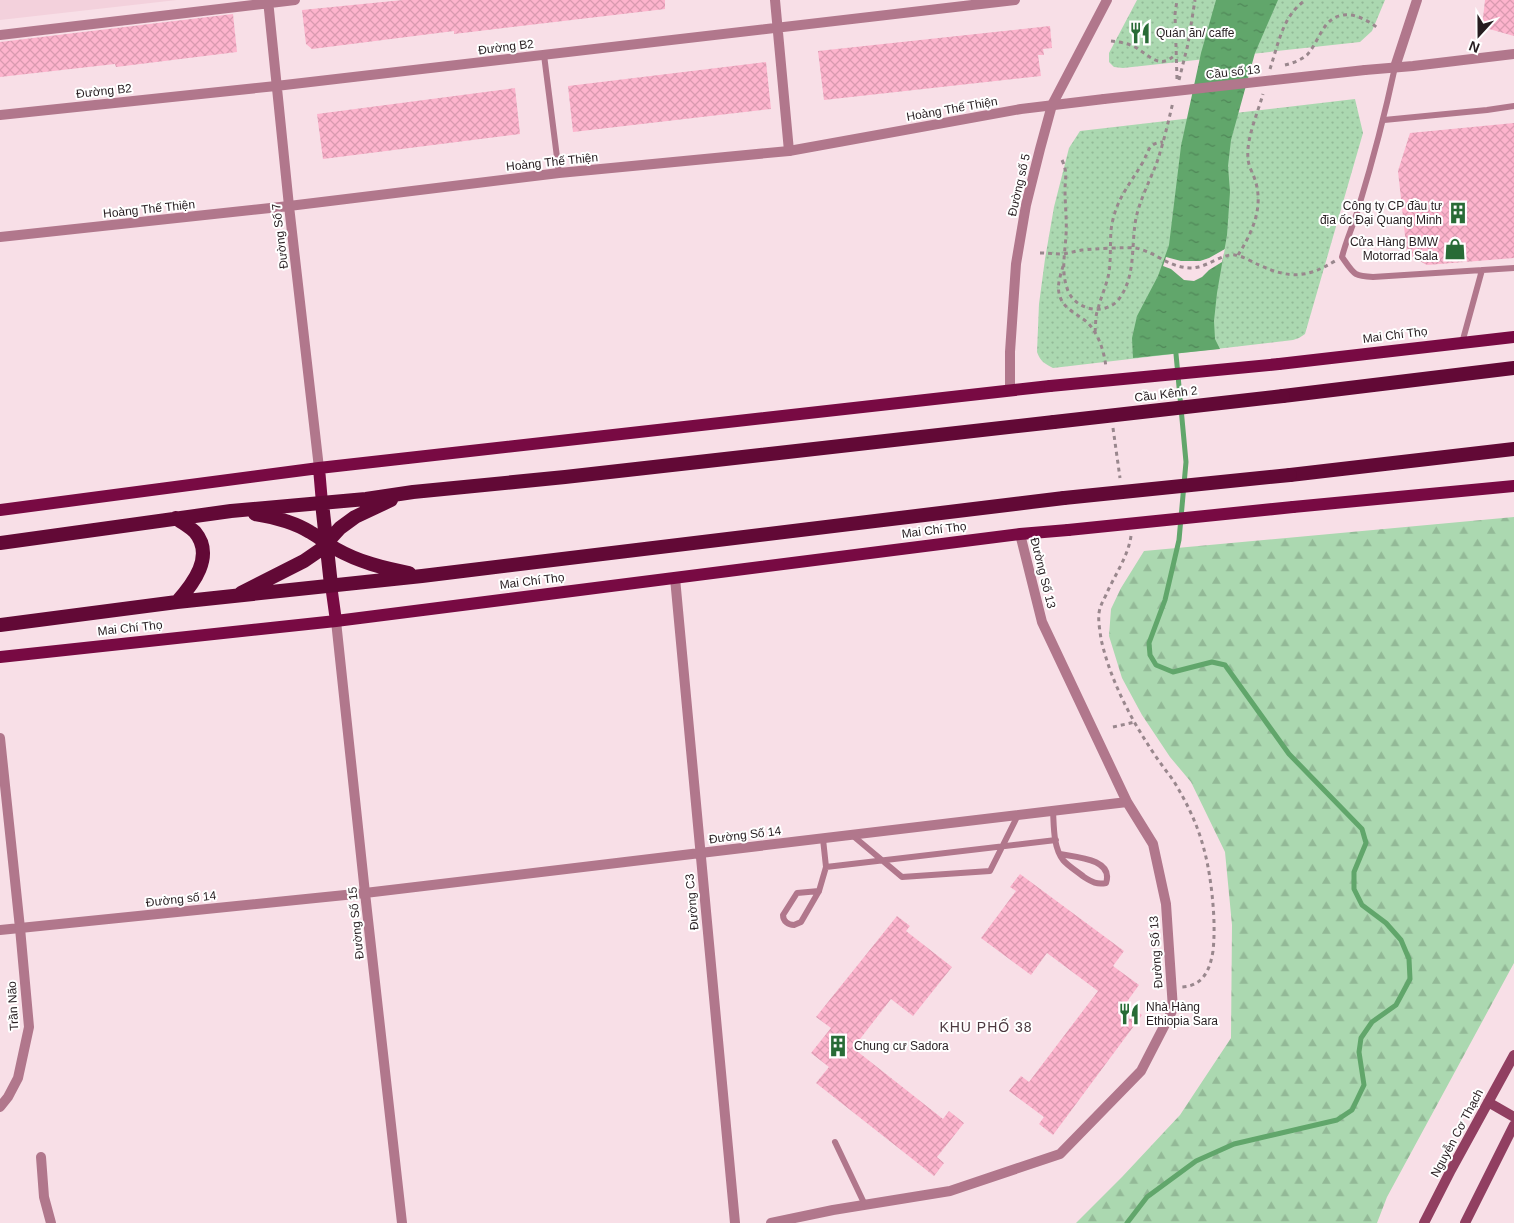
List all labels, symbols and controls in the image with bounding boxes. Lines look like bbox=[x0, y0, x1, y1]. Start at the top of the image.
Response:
north arrow bbox=[1454, 10, 1504, 60]
restaurant icon: Quán ăn/ caffe bbox=[1127, 20, 1153, 46]
place label: Quán ăn/ caffe bbox=[1156, 26, 1235, 40]
street label: Đường B2 bbox=[477, 37, 535, 57]
text: N bbox=[1467, 38, 1482, 56]
street label: Cầu số 13 bbox=[1205, 62, 1261, 82]
street label: Đường B2 bbox=[75, 81, 133, 101]
street label: Hoàng Thế Thiện bbox=[905, 94, 999, 124]
street label: Hoàng Thế Thiện bbox=[505, 150, 599, 174]
street label: Đường số 5 bbox=[1005, 152, 1033, 218]
street label: Hoàng Thế Thiện bbox=[102, 197, 196, 221]
place label: Công ty CP đầu tư địa ốc Đại Quang Minh bbox=[1320, 199, 1442, 227]
building icon: Công ty CP đầu tư địa ốc Đại Quang Minh bbox=[1445, 200, 1471, 226]
street label: Đường Số 7 bbox=[269, 202, 291, 270]
place label: Cửa Hàng BMW Motorrad Sala bbox=[1350, 235, 1439, 263]
shop icon: Cửa Hàng BMW Motorrad Sala bbox=[1442, 236, 1468, 262]
street label: Mai Chí Thọ bbox=[1362, 324, 1429, 346]
street label: Cầu Kênh 2 bbox=[1134, 383, 1199, 405]
street label: Mai Chí Thọ bbox=[901, 519, 968, 541]
street label: Đường Số 13 bbox=[1027, 536, 1059, 610]
street label: Mai Chí Thọ bbox=[499, 570, 566, 592]
street label: Mai Chí Thọ bbox=[97, 618, 163, 638]
street label: Đường Số 14 bbox=[708, 824, 782, 846]
street label: Đường C3 bbox=[683, 873, 701, 931]
street label: Đường Số 15 bbox=[345, 886, 367, 960]
street label: Đường số 14 bbox=[145, 888, 217, 910]
street label: Đường Số 13 bbox=[1146, 915, 1166, 989]
street label: Trần Não bbox=[5, 981, 21, 1031]
place label: Nhà Hàng Ethiopia Sara bbox=[1146, 1000, 1218, 1028]
restaurant icon: Nhà Hàng Ethiopia Sara bbox=[1116, 1001, 1142, 1027]
district label: KHU PHỐ 38 bbox=[939, 1018, 1033, 1035]
building icon: Chung cư Sadora bbox=[825, 1033, 851, 1059]
place label: Chung cư Sadora bbox=[854, 1039, 949, 1053]
street label: Nguyễn Cơ Thạch bbox=[1427, 1086, 1486, 1179]

